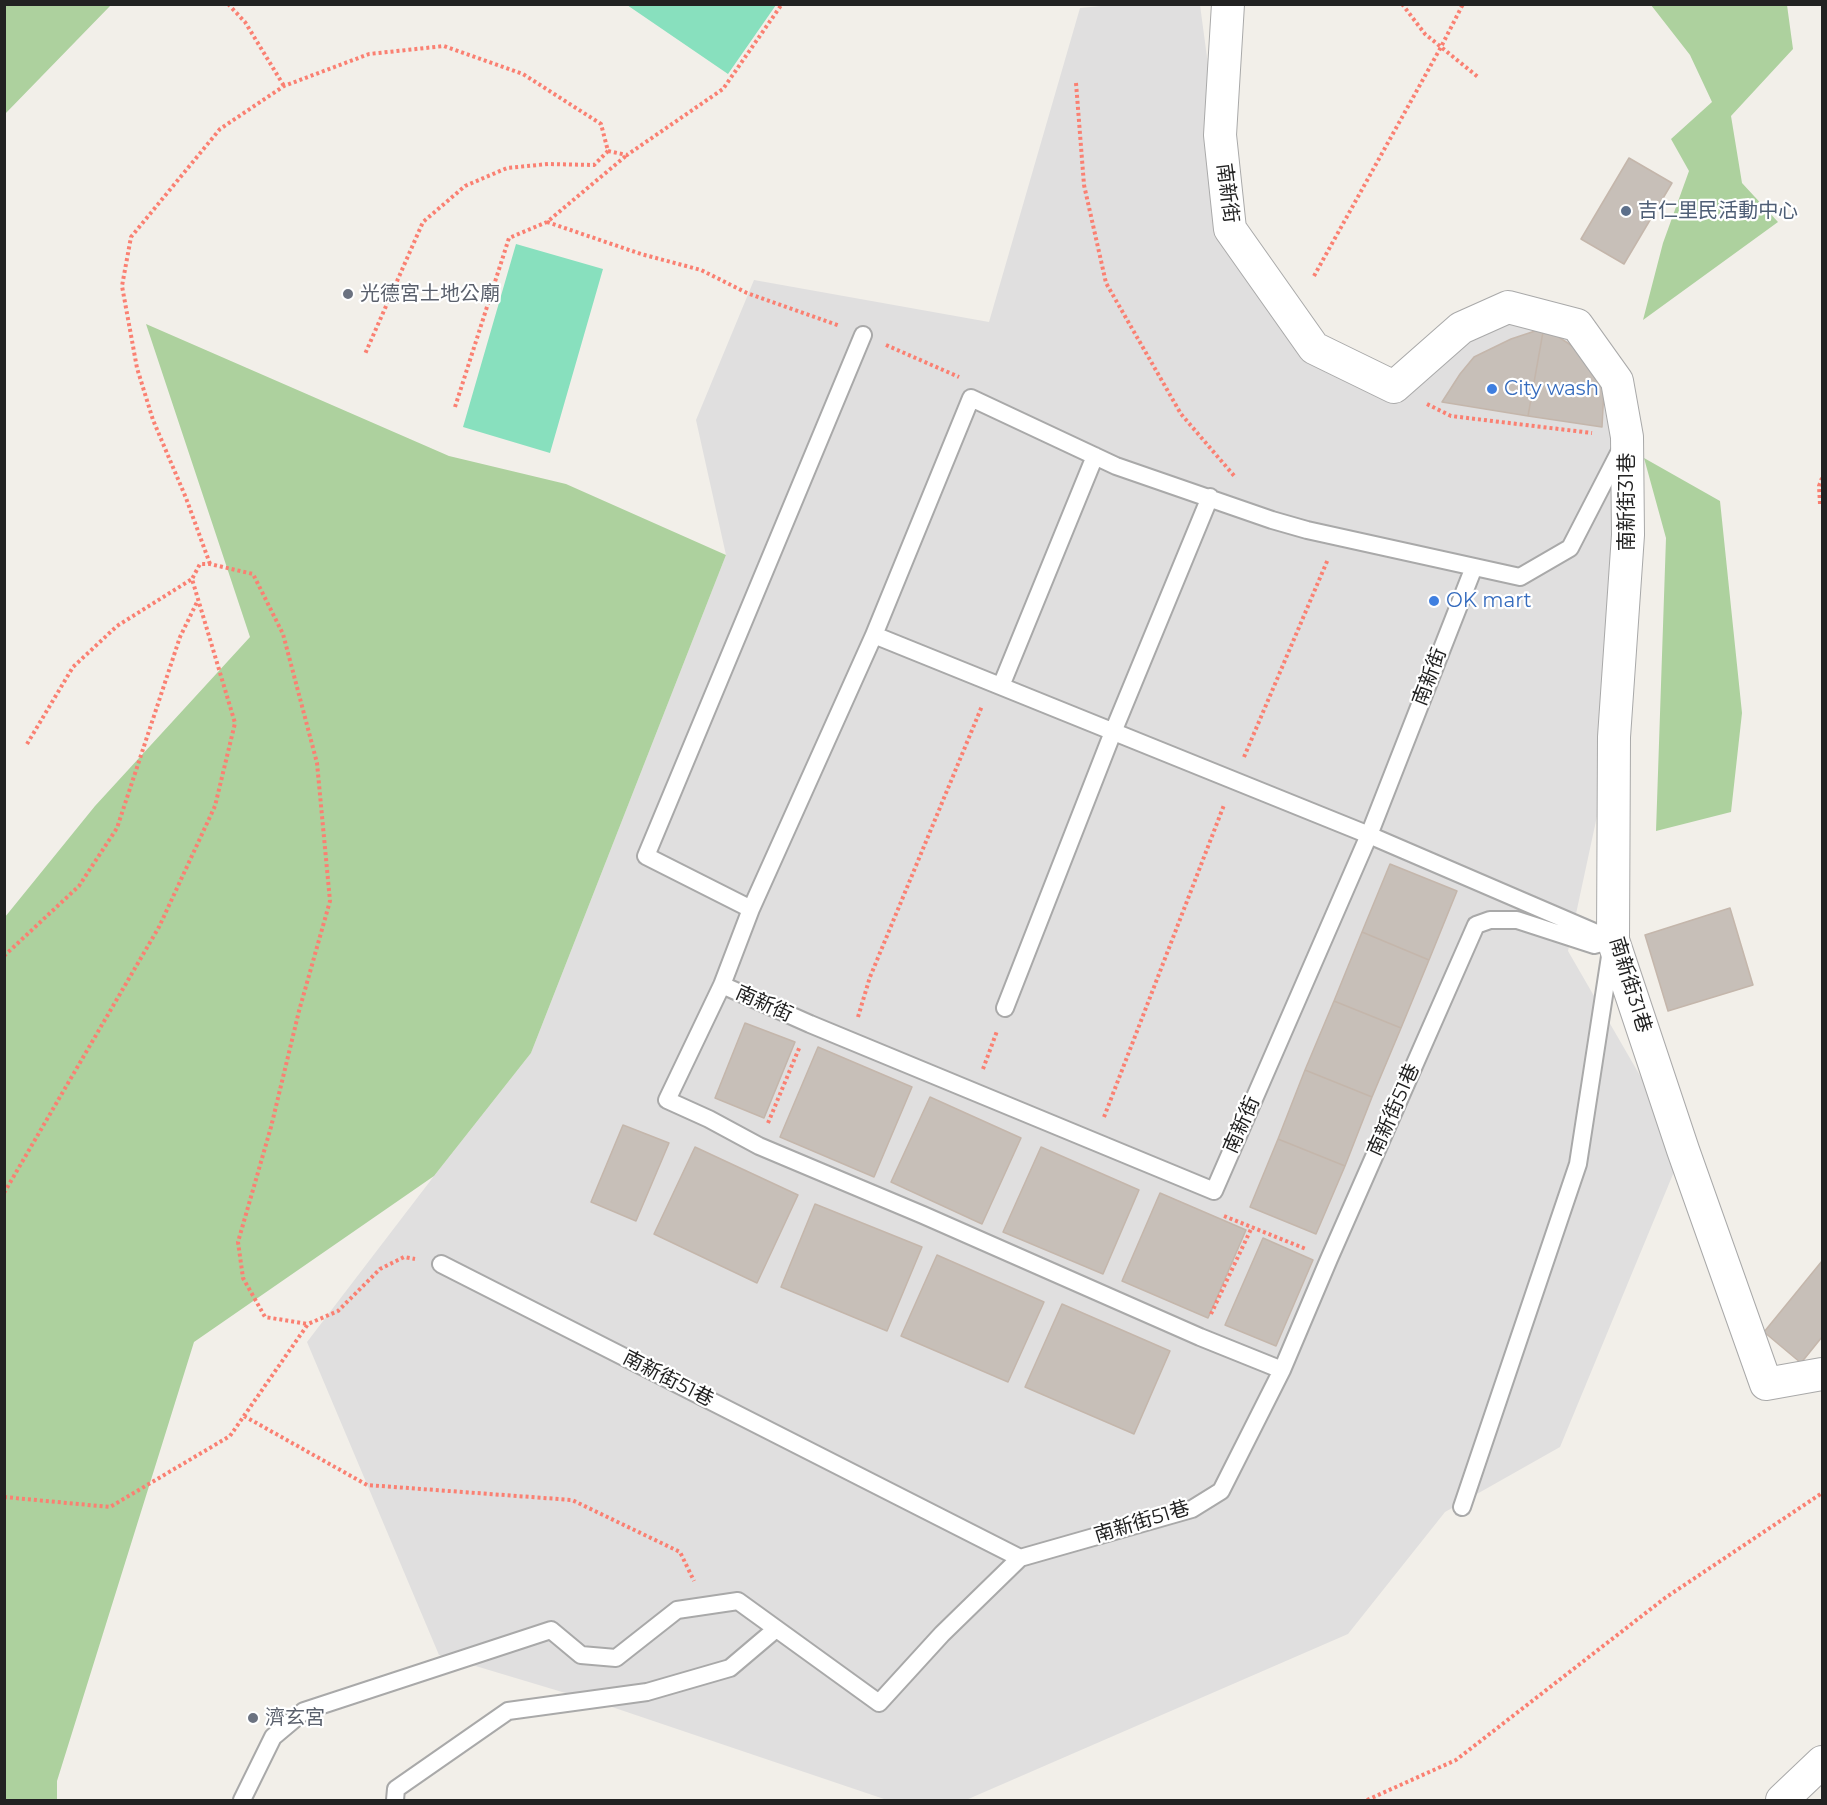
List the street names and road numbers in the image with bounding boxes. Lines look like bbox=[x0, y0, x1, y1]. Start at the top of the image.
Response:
street label: 南新街 bbox=[1211, 162, 1243, 224]
street label: 南新街31巷 bbox=[1615, 453, 1639, 551]
street label: 南新街 bbox=[1408, 645, 1452, 709]
street label: 南新街31巷 bbox=[1604, 934, 1656, 1036]
street label: 南新街 bbox=[732, 981, 796, 1027]
street label: 南新街51巷 bbox=[1363, 1060, 1425, 1160]
street label: 南新街 bbox=[1219, 1093, 1265, 1157]
street label: 南新街51巷 bbox=[619, 1346, 717, 1412]
street label: 南新街51巷 bbox=[1091, 1496, 1193, 1548]

